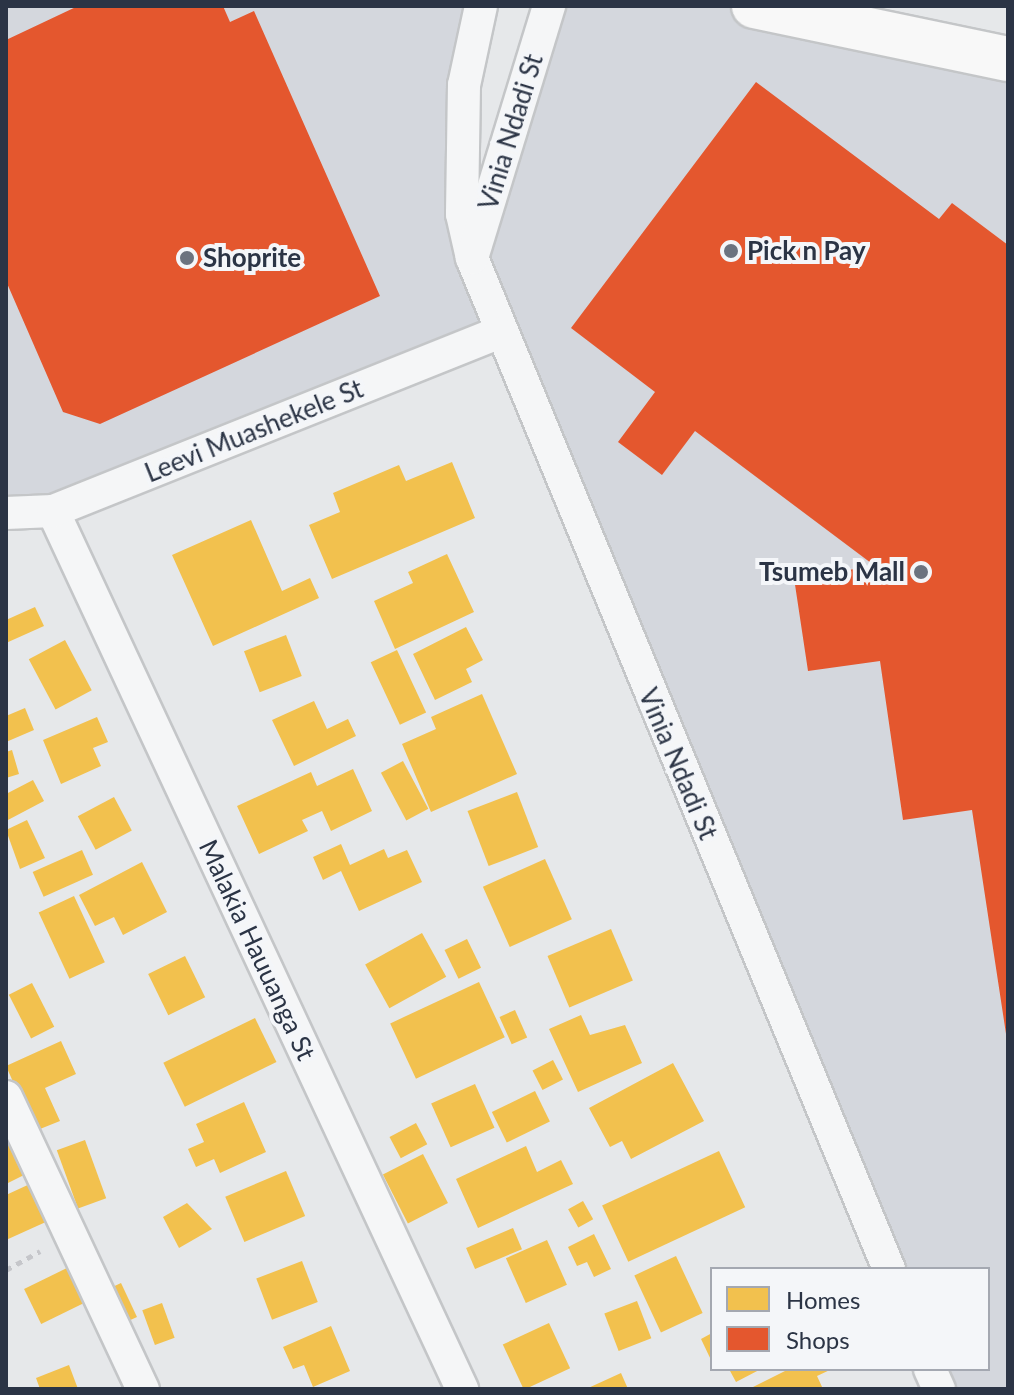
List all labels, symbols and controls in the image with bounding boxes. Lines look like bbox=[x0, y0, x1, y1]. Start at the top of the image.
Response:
street label: Vinia Ndadi St bbox=[472, 50, 550, 214]
place label: Pick n Pay bbox=[747, 235, 866, 267]
place label: Shoprite bbox=[203, 242, 301, 274]
marker: Pick n Pay bbox=[722, 242, 740, 260]
marker: Shoprite bbox=[178, 249, 196, 267]
street label: Leevi Muashekele St bbox=[140, 373, 368, 489]
place label: Tsumeb Mall bbox=[759, 556, 905, 588]
marker: Tsumeb Mall bbox=[912, 563, 930, 581]
street label: Vinia Ndadi St bbox=[632, 684, 724, 844]
street label: Malakia Hauuanga St bbox=[192, 835, 322, 1065]
legend bbox=[710, 1267, 990, 1371]
text: Homes bbox=[786, 1285, 860, 1314]
text: Shops bbox=[786, 1325, 850, 1354]

